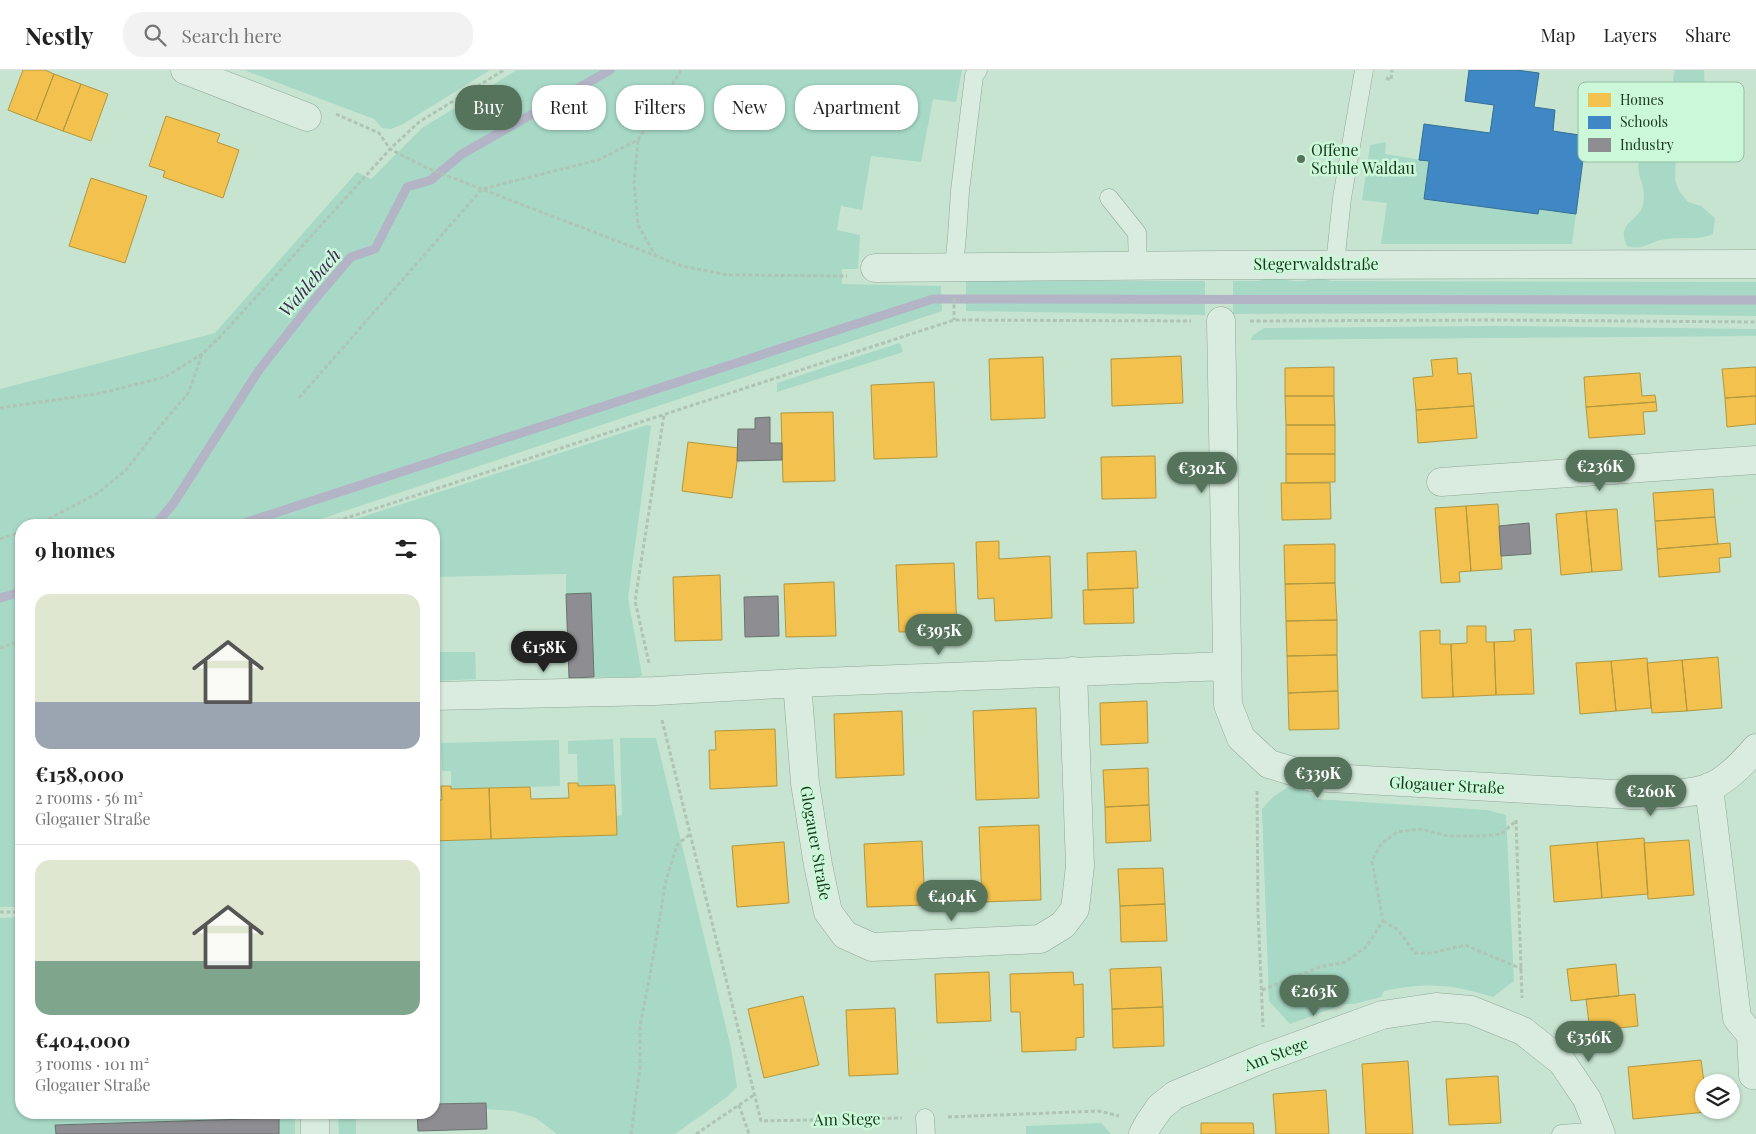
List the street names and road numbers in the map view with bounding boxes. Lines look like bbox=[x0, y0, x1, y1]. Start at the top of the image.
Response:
street label: Stegerwaldstraße bbox=[1253, 253, 1379, 274]
street label: Glogauer Straße bbox=[1389, 771, 1505, 798]
street label: Glogauer Straße bbox=[796, 784, 837, 902]
street label: Am Stege bbox=[1240, 1032, 1311, 1076]
street label: Am Stege bbox=[812, 1107, 881, 1130]

